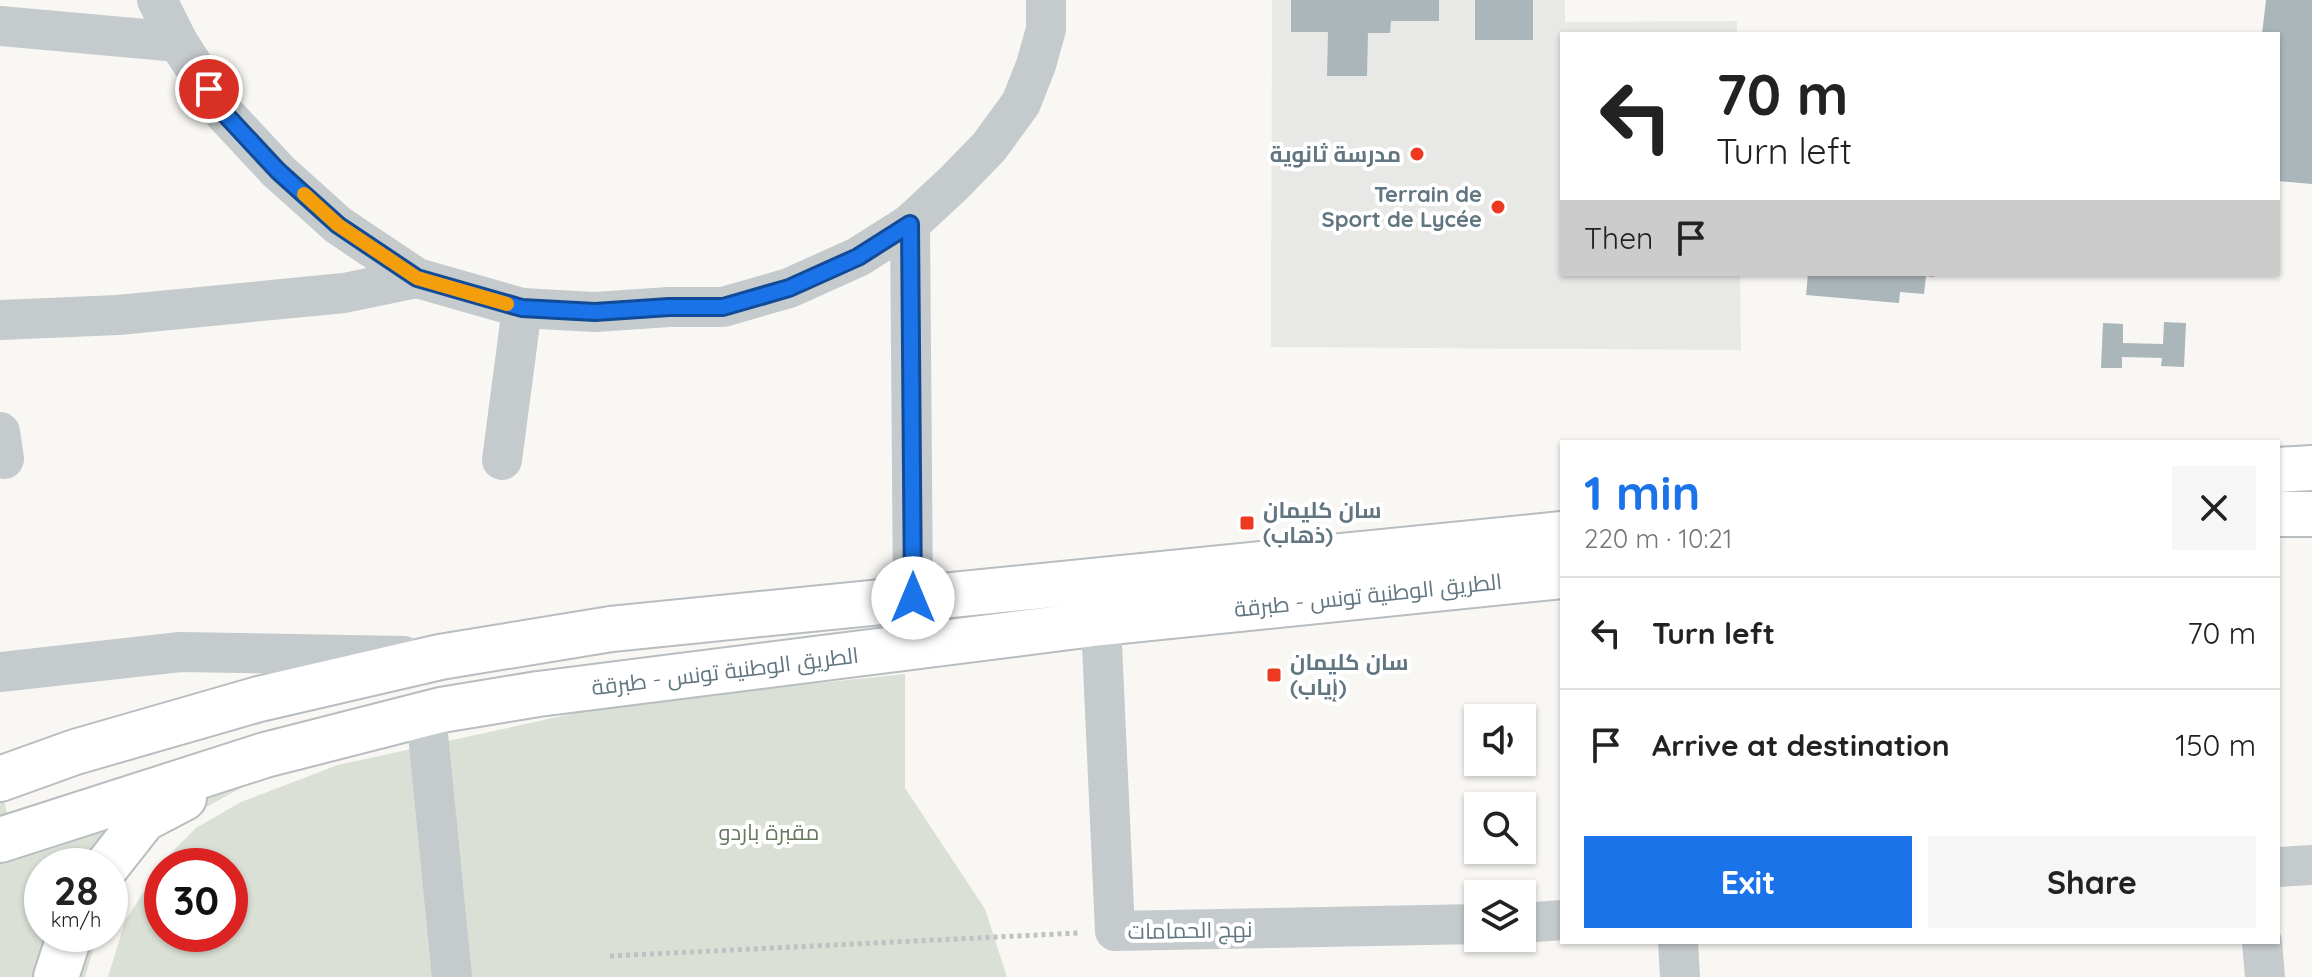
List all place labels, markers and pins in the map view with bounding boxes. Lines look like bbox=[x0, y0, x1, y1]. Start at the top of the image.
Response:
pin bbox=[175, 55, 243, 123]
place label: مدرسة ثانوية bbox=[1270, 140, 1401, 168]
marker: مدرسة ثانوية bbox=[1408, 145, 1426, 163]
place label: Terrain de Sport de Lycée bbox=[1322, 180, 1482, 233]
marker: Terrain de Sport de Lycée bbox=[1489, 198, 1507, 216]
place label: سان كليمان (ذهاب) bbox=[1263, 496, 1382, 549]
marker: سان كليمان (ذهاب) bbox=[1238, 514, 1256, 532]
place label: سان كليمان (إياب) bbox=[1290, 648, 1409, 702]
marker: سان كليمان (إياب) bbox=[1265, 666, 1283, 684]

